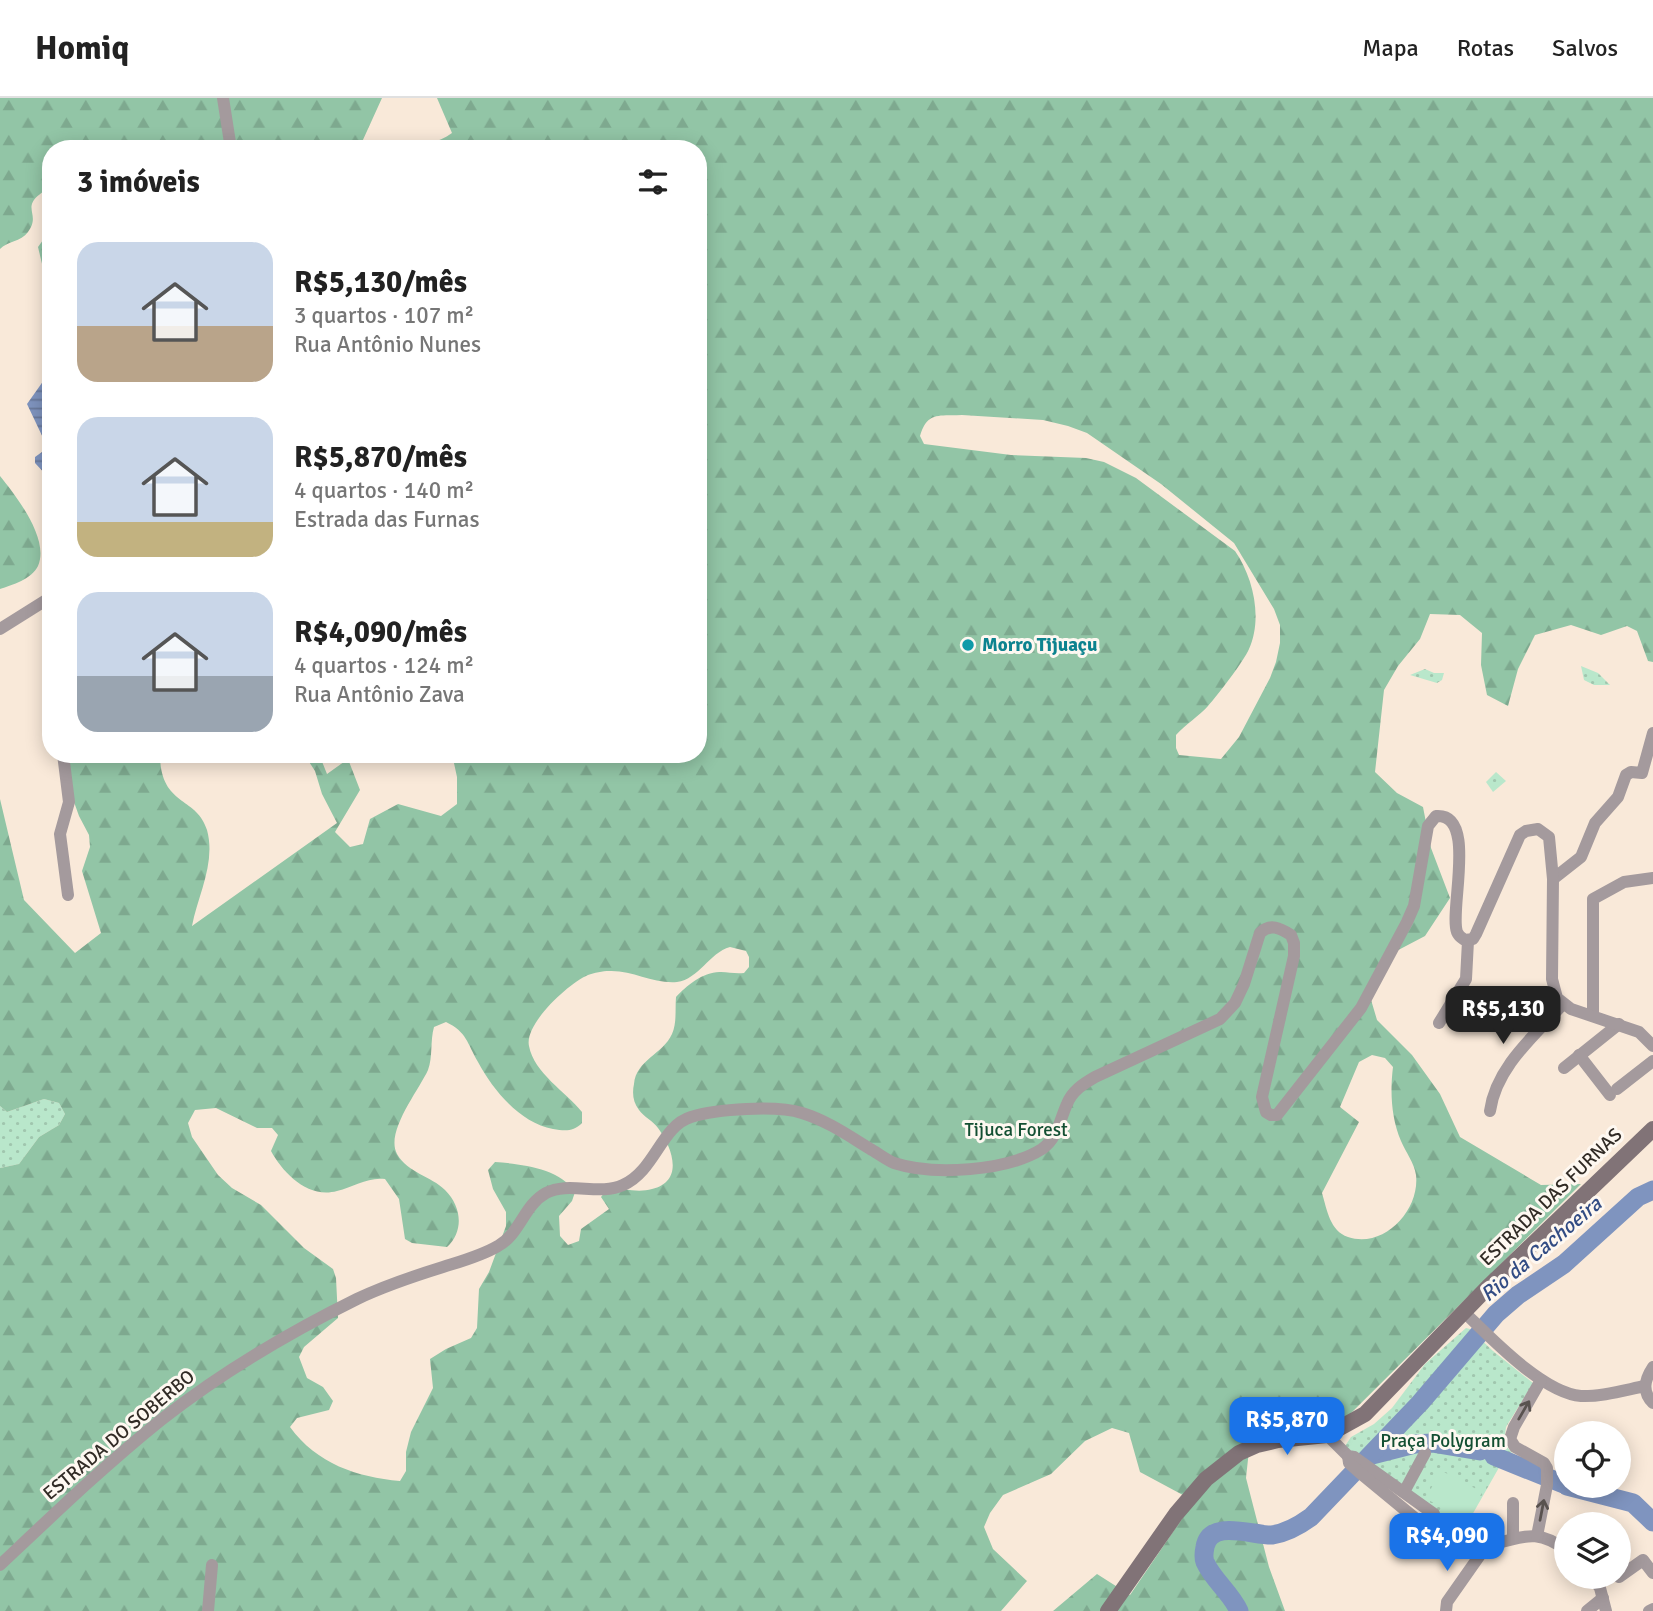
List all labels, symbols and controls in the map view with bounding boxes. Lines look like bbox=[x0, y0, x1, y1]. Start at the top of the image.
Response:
text: Homiq bbox=[35, 28, 129, 69]
text: Mapa bbox=[1362, 33, 1419, 63]
text: Rotas bbox=[1457, 33, 1514, 63]
text: Salvos bbox=[1552, 33, 1618, 63]
icon: filters bbox=[634, 163, 672, 201]
text: 3 imóveis bbox=[77, 164, 200, 201]
text: R$5,130/mês bbox=[294, 264, 467, 301]
icon: home bbox=[133, 270, 217, 354]
text: 3 quartos · 107 m² bbox=[294, 301, 474, 330]
text: Rua Antônio Nunes bbox=[294, 330, 481, 359]
text: R$5,870/mês bbox=[294, 439, 467, 476]
icon: home bbox=[133, 445, 217, 529]
text: 4 quartos · 140 m² bbox=[294, 476, 474, 505]
text: Estrada das Furnas bbox=[294, 505, 480, 534]
text: R$4,090/mês bbox=[294, 614, 467, 651]
icon: home bbox=[133, 620, 217, 704]
place label: Morro Tijuaçu bbox=[982, 633, 1097, 657]
marker: Morro Tijuaçu bbox=[960, 637, 976, 653]
text: 4 quartos · 124 m² bbox=[294, 651, 474, 680]
text: Rua Antônio Zava bbox=[294, 680, 465, 709]
pin: R$5,130 bbox=[1438, 986, 1568, 1046]
text: R$5,130 bbox=[1461, 994, 1545, 1023]
park label: Tijuca Forest bbox=[964, 1118, 1068, 1142]
street label: ESTRADA DAS FURNAS bbox=[1475, 1123, 1627, 1271]
water label: Rio da Cachoeira bbox=[1475, 1190, 1608, 1307]
street label: ESTRADA DO SOBERBO bbox=[38, 1365, 200, 1505]
pin: R$5,870 bbox=[1222, 1398, 1352, 1457]
one-way arrow bbox=[1517, 1401, 1531, 1421]
text: R$5,870 bbox=[1245, 1405, 1329, 1434]
map controls bbox=[1554, 1421, 1631, 1589]
button: locate bbox=[1554, 1421, 1631, 1498]
park label: Praça Polygram bbox=[1380, 1429, 1506, 1453]
one-way arrow bbox=[1536, 1500, 1549, 1522]
button: layers bbox=[1554, 1512, 1631, 1589]
pin: R$4,090 bbox=[1382, 1514, 1512, 1573]
text: R$4,090 bbox=[1405, 1521, 1489, 1550]

